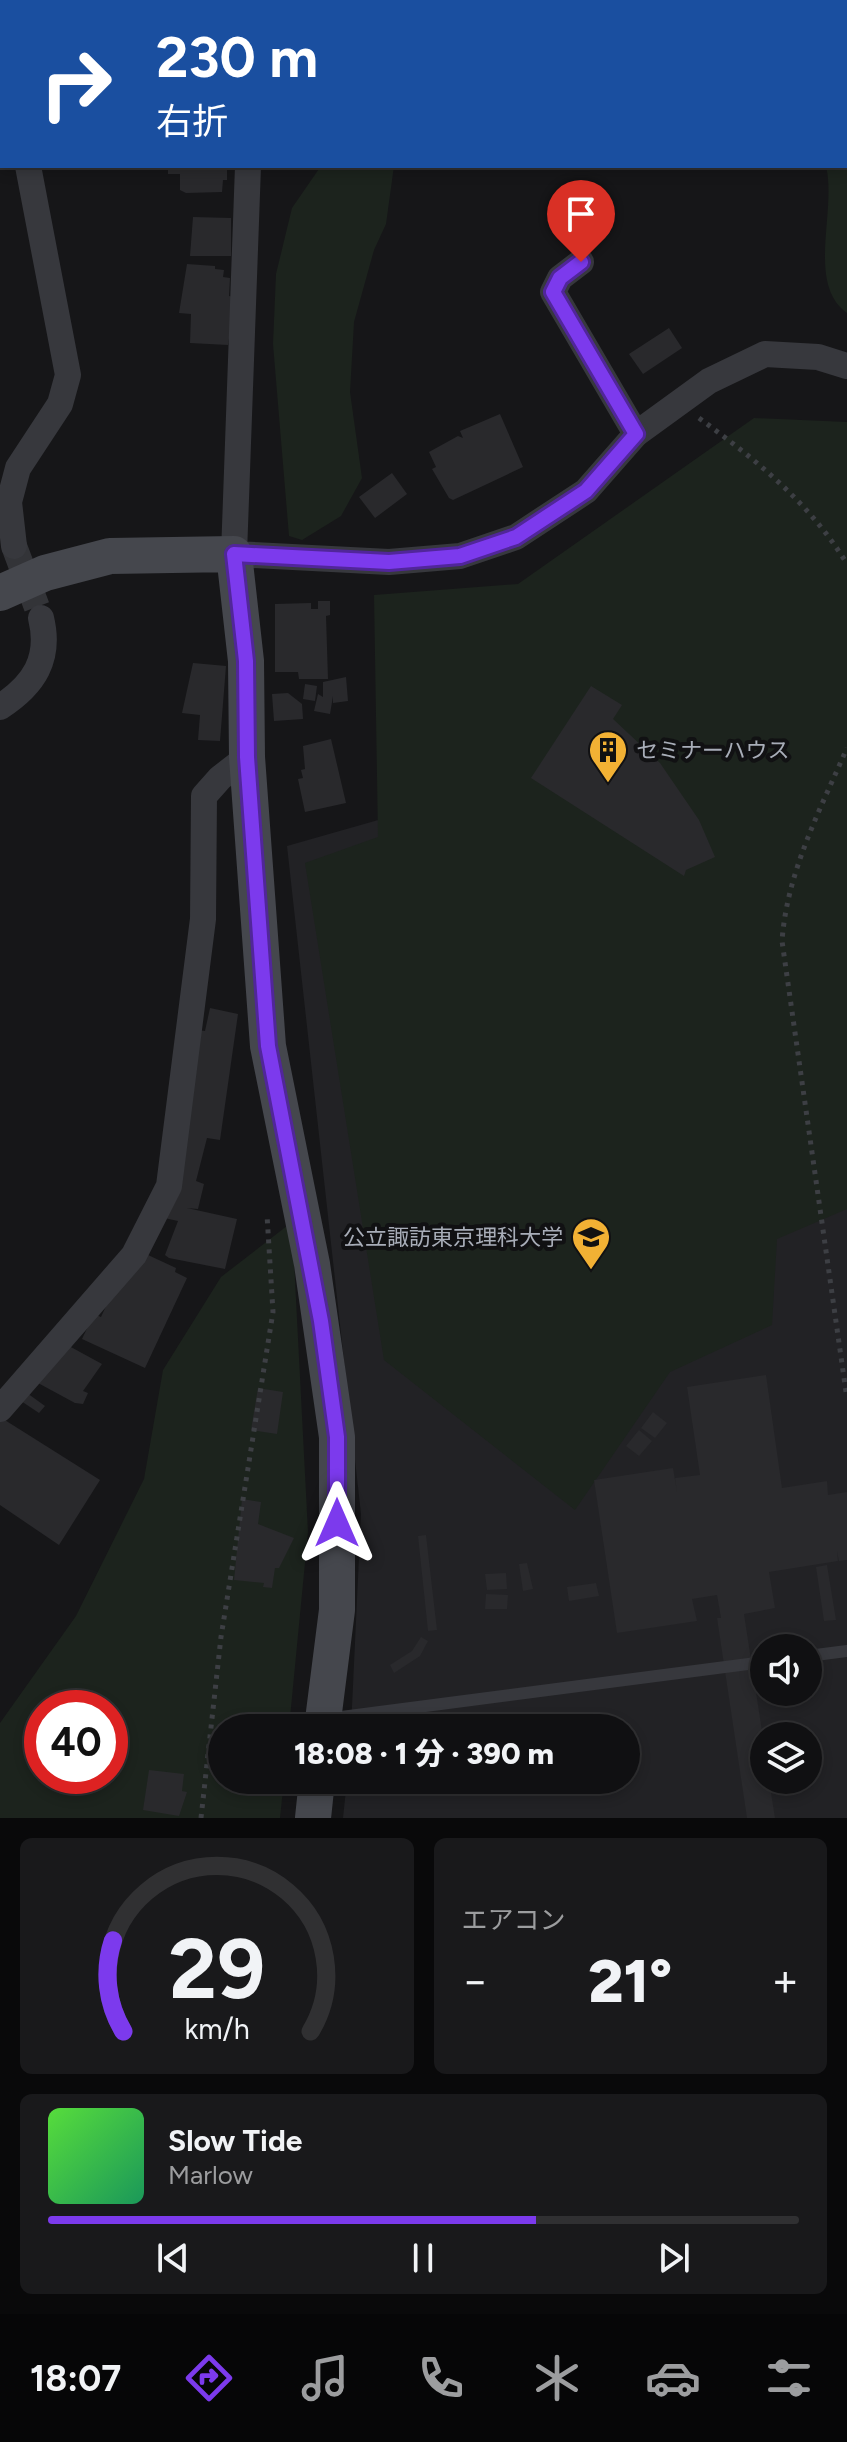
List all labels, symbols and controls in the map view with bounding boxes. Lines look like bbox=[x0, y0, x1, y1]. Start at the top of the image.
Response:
text: 230 m bbox=[156, 24, 318, 91]
icon: right bbox=[24, 32, 128, 136]
text: 右折 bbox=[156, 100, 228, 143]
pin bbox=[547, 180, 615, 262]
icon: arrive bbox=[559, 192, 603, 236]
building icon: セミナーハウス bbox=[587, 729, 629, 784]
place label: セミナーハウス bbox=[636, 737, 790, 764]
school or university icon: 公立諏訪東京理科大学 bbox=[570, 1216, 612, 1271]
place label: 公立諏訪東京理科大学 bbox=[343, 1224, 563, 1251]
position arrow bbox=[295, 1481, 379, 1565]
map controls bbox=[750, 1634, 822, 1794]
button: sound bbox=[750, 1634, 822, 1706]
speed limit sign: 40 bbox=[24, 1690, 128, 1794]
button: layers bbox=[750, 1722, 822, 1794]
text: 18:08 · 1 分 · 390 m bbox=[294, 1735, 554, 1772]
text: エアコン bbox=[462, 1904, 566, 1936]
text: 29 bbox=[169, 1919, 265, 2019]
text: 21° bbox=[588, 1945, 672, 2017]
text: − bbox=[462, 1954, 489, 2007]
text: + bbox=[772, 1954, 799, 2007]
text: km/h bbox=[184, 2012, 249, 2046]
text: Slow Tide bbox=[168, 2122, 302, 2159]
text: Marlow bbox=[168, 2159, 253, 2191]
icon: previous bbox=[151, 2236, 195, 2280]
icon: pause bbox=[401, 2236, 445, 2280]
icon: next bbox=[652, 2236, 696, 2280]
icon: directions bbox=[181, 2350, 237, 2406]
icon: music bbox=[297, 2350, 353, 2406]
icon: phone bbox=[413, 2350, 469, 2406]
icon: climate bbox=[529, 2350, 585, 2406]
icon: car bbox=[645, 2350, 701, 2406]
icon: filters bbox=[761, 2350, 817, 2406]
text: 18:07 bbox=[30, 2357, 121, 2400]

